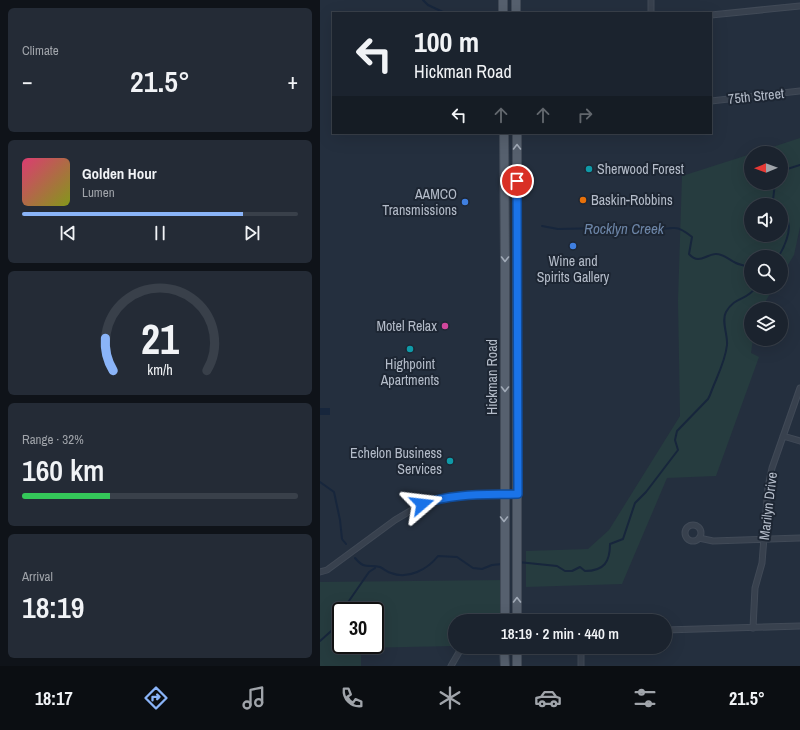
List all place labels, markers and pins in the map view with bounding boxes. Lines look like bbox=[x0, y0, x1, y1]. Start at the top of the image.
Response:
place label: Sherwood Forest bbox=[597, 160, 684, 178]
pin bbox=[500, 164, 534, 198]
marker: Sherwood Forest bbox=[584, 164, 594, 174]
place label: AAMCO Transmissions bbox=[382, 185, 457, 219]
place label: Baskin-Robbins bbox=[591, 191, 673, 209]
marker: Baskin-Robbins bbox=[578, 195, 588, 205]
marker: AAMCO Transmissions bbox=[460, 197, 470, 207]
marker: Wine and Spirits Gallery bbox=[568, 241, 578, 251]
place label: Wine and Spirits Gallery bbox=[537, 252, 610, 286]
place label: Motel Relax bbox=[376, 317, 437, 335]
marker: Motel Relax bbox=[440, 321, 450, 331]
marker: Highpoint Apartments bbox=[405, 344, 415, 354]
place label: Highpoint Apartments bbox=[380, 355, 440, 389]
place label: Echelon Business Services bbox=[350, 444, 442, 478]
marker: Echelon Business Services bbox=[445, 456, 455, 466]

